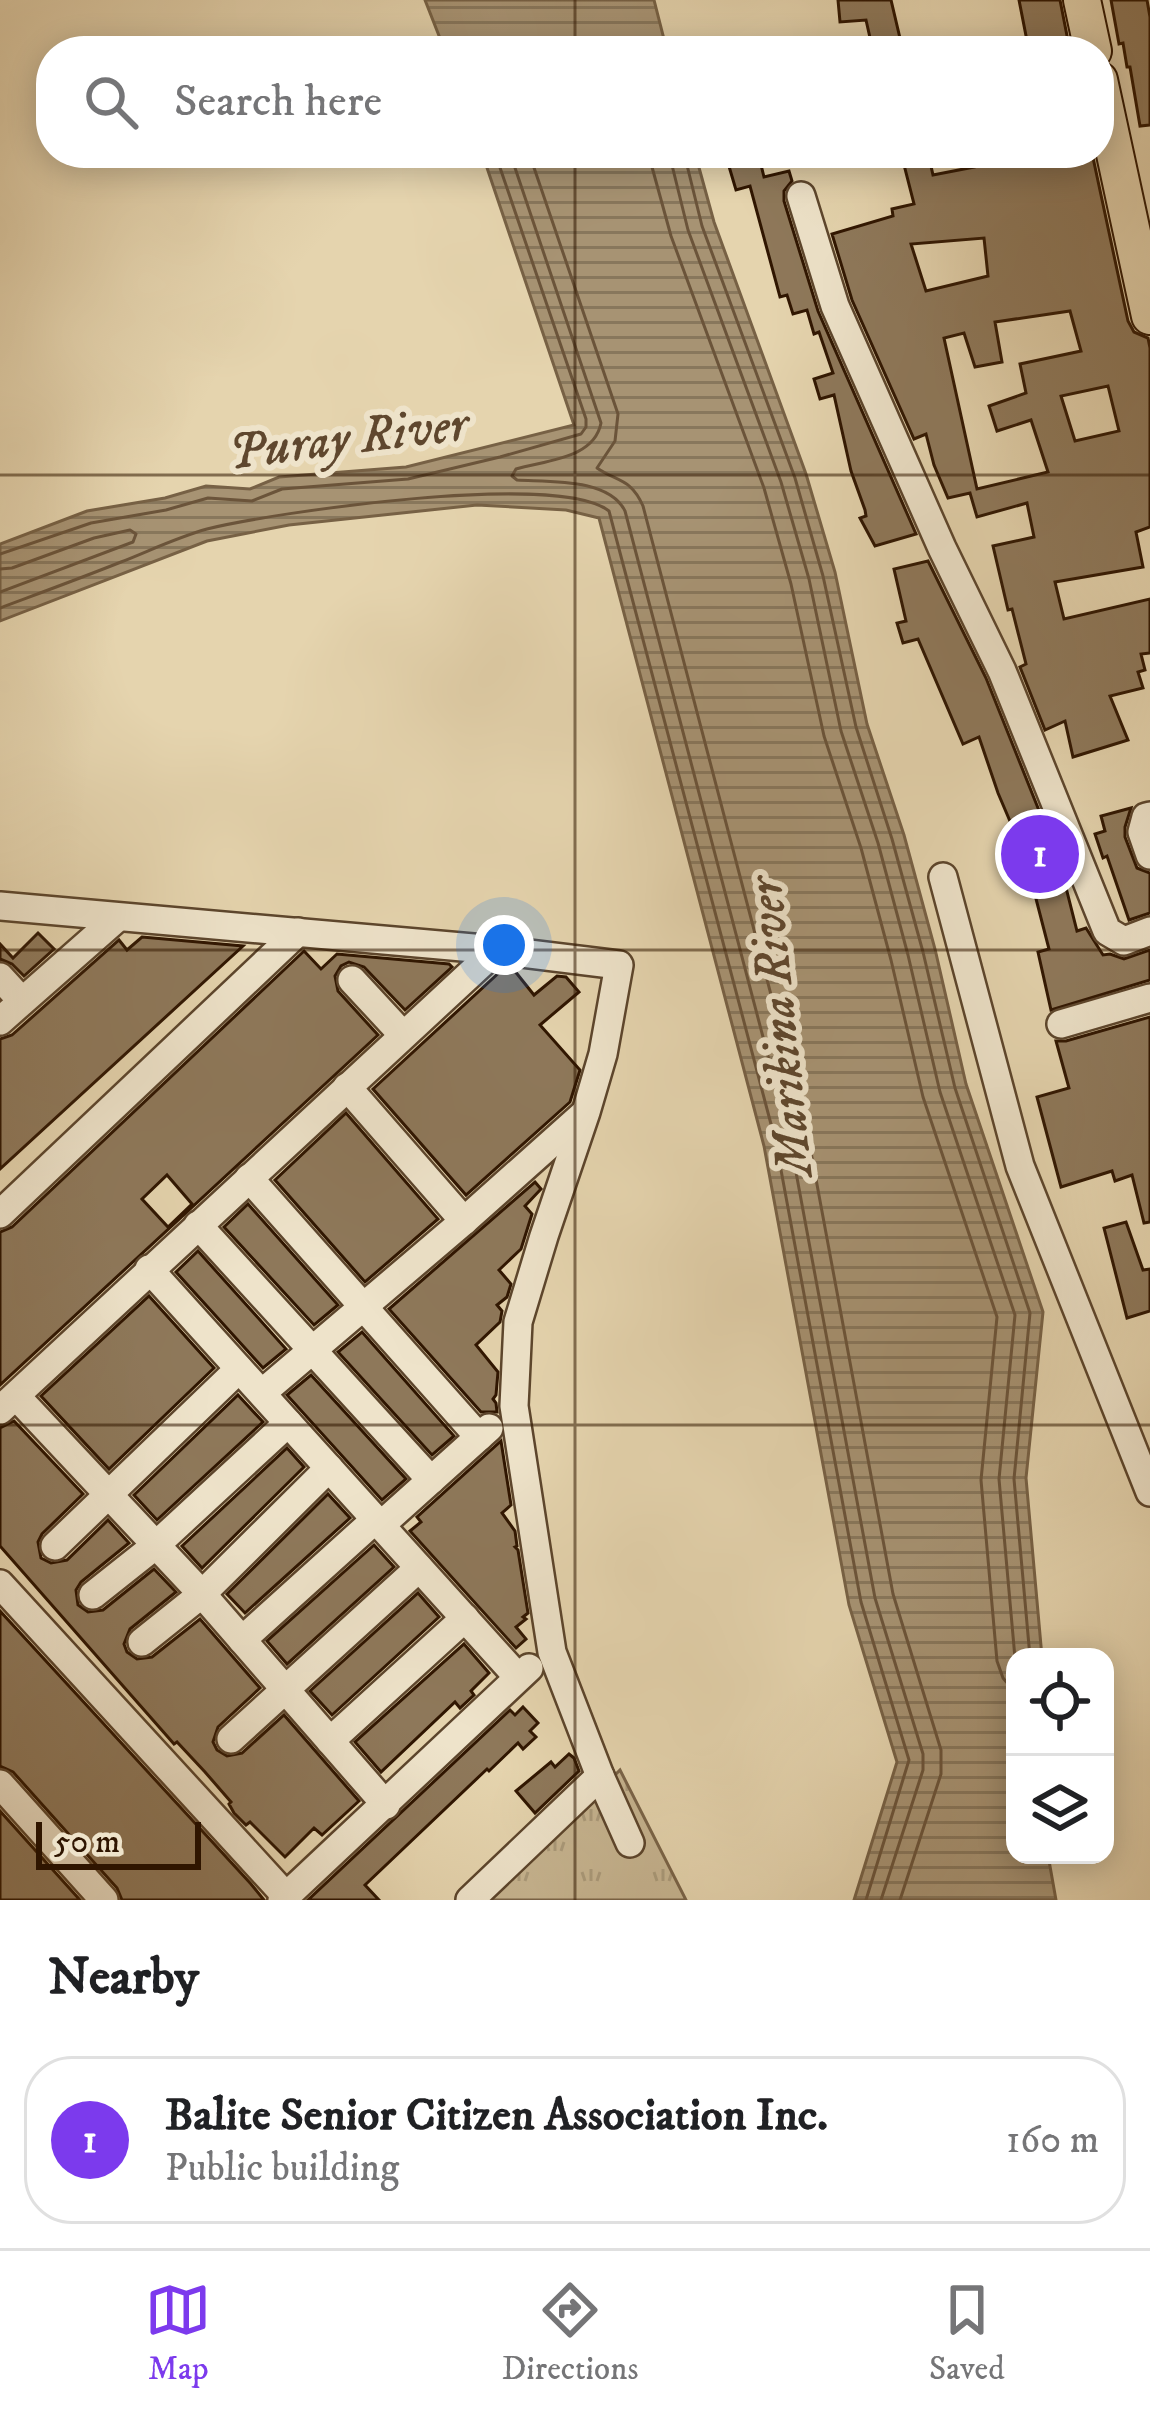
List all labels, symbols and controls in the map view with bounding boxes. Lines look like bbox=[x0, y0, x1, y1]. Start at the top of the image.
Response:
search box bbox=[36, 36, 1114, 168]
icon: search bbox=[78, 69, 144, 135]
text: Search here bbox=[174, 74, 382, 130]
water label: Puray River bbox=[225, 392, 475, 485]
pin: 1 bbox=[1001, 809, 1079, 899]
water label: Marikina River bbox=[733, 871, 829, 1183]
your location bbox=[474, 915, 534, 975]
map controls bbox=[1006, 1648, 1114, 1864]
button: locate bbox=[1006, 1648, 1114, 1756]
button: layers bbox=[1006, 1756, 1114, 1864]
scale bar bbox=[36, 1816, 201, 1869]
text: 50 m bbox=[54, 1822, 120, 1863]
text: Nearby bbox=[48, 1946, 199, 2010]
text: Balite Senior Citizen Association Inc. bbox=[165, 2088, 828, 2144]
text: 1 bbox=[83, 2116, 97, 2165]
text: 160 m bbox=[1006, 2116, 1099, 2165]
text: Public building bbox=[165, 2144, 399, 2193]
tab: Map bbox=[145, 2277, 211, 2390]
tab: Directions bbox=[502, 2277, 638, 2390]
tab: Saved bbox=[929, 2277, 1005, 2390]

